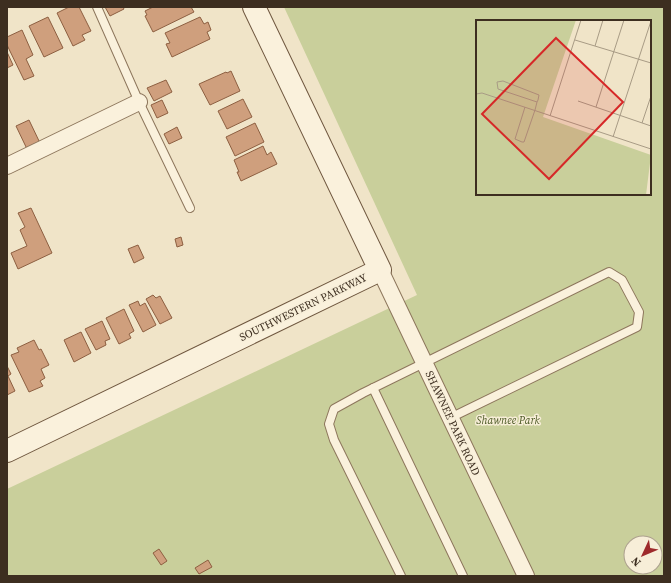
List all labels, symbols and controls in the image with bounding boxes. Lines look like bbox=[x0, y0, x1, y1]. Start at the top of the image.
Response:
inset map bbox=[476, 20, 651, 195]
street label: SOUTHWESTERN PARKWAY bbox=[237, 270, 370, 345]
street label: SHAWNEE PARK ROAD bbox=[422, 368, 484, 478]
park label: Shawnee Park bbox=[476, 413, 541, 428]
north arrow bbox=[623, 535, 663, 575]
text: N bbox=[628, 554, 644, 570]

